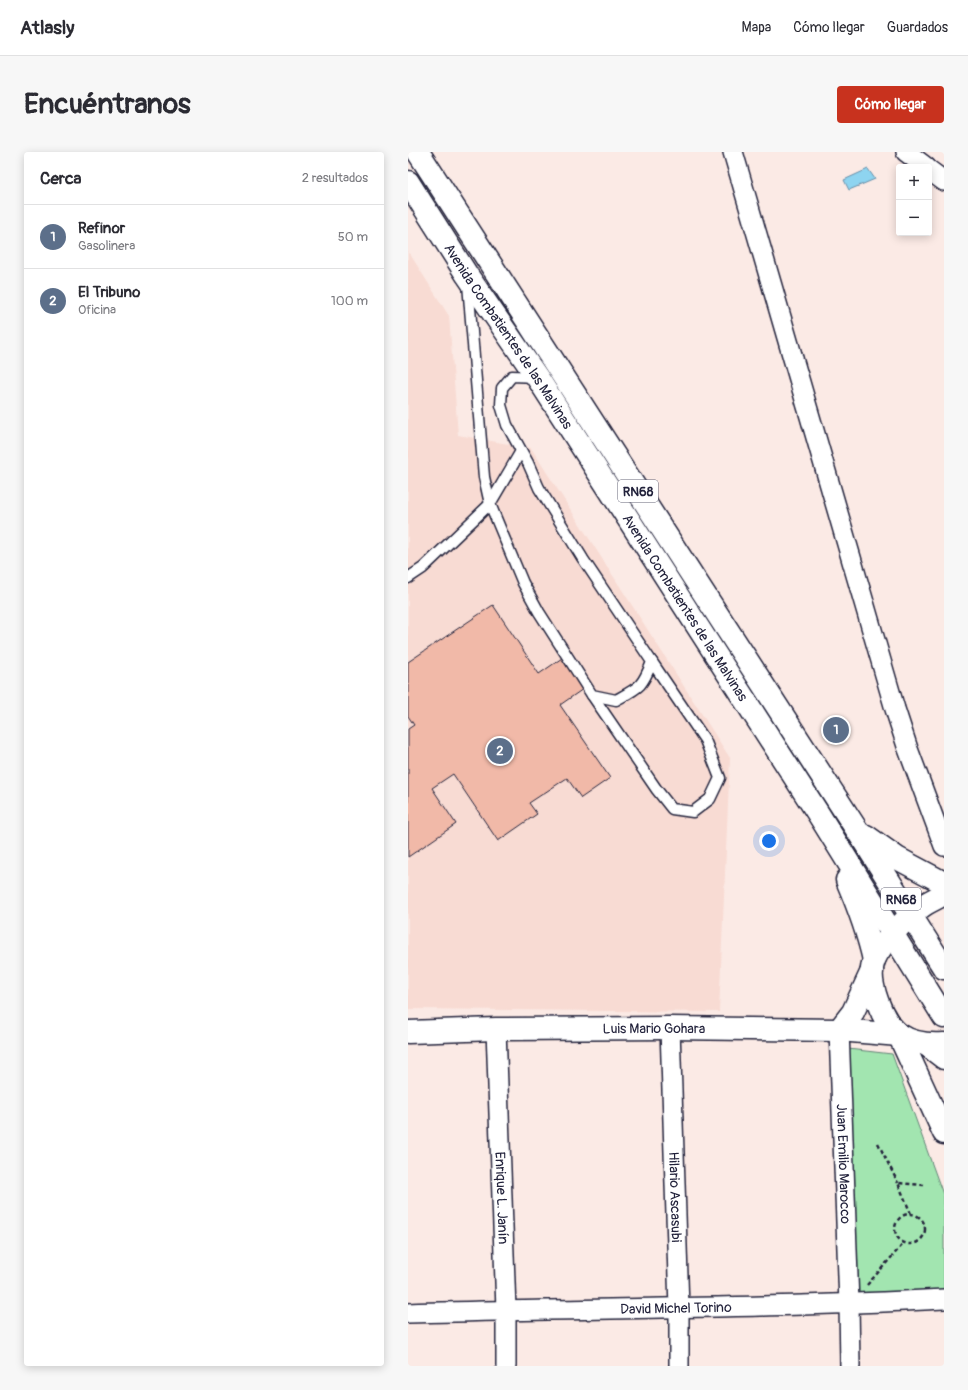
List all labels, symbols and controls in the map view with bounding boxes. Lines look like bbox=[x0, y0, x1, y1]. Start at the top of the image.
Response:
text: Atlasly bbox=[20, 16, 74, 40]
text: Mapa bbox=[742, 19, 771, 36]
text: Cómo llegar bbox=[793, 19, 865, 36]
text: Guardados bbox=[887, 19, 948, 36]
button: Cómo llegar bbox=[837, 86, 944, 123]
text: Encuéntranos bbox=[24, 87, 191, 122]
map controls bbox=[896, 164, 932, 236]
button: + bbox=[896, 164, 932, 200]
text: Cerca bbox=[40, 168, 81, 189]
text: 2 resultados bbox=[302, 170, 368, 186]
button: − bbox=[896, 200, 932, 236]
text: Refinor bbox=[78, 219, 125, 238]
text: 1 bbox=[50, 229, 56, 245]
text: 50 m bbox=[338, 229, 368, 245]
text: Gasolinera bbox=[78, 238, 135, 254]
street label: Avenida Combatientes de las Malvinas bbox=[440, 241, 576, 433]
text: El Tribuno bbox=[78, 283, 140, 302]
text: 2 bbox=[49, 293, 57, 309]
text: 100 m bbox=[331, 293, 368, 309]
text: Oficina bbox=[78, 302, 116, 318]
road number: RN68 bbox=[618, 480, 658, 502]
street label: Avenida Combatientes de las Malvinas bbox=[619, 511, 752, 705]
pin: 1 bbox=[823, 715, 849, 745]
pin: 2 bbox=[487, 736, 513, 766]
your location bbox=[759, 831, 779, 851]
road number: RN68 bbox=[881, 888, 921, 910]
street label: Luis Mario Gohara bbox=[602, 1020, 705, 1037]
street label: Juan Emilio Marocco bbox=[833, 1104, 854, 1225]
street label: Enrique L. Janín bbox=[491, 1151, 512, 1245]
street label: Hilario Ascasubi bbox=[665, 1151, 685, 1243]
street label: David Michel Torino bbox=[620, 1299, 732, 1318]

